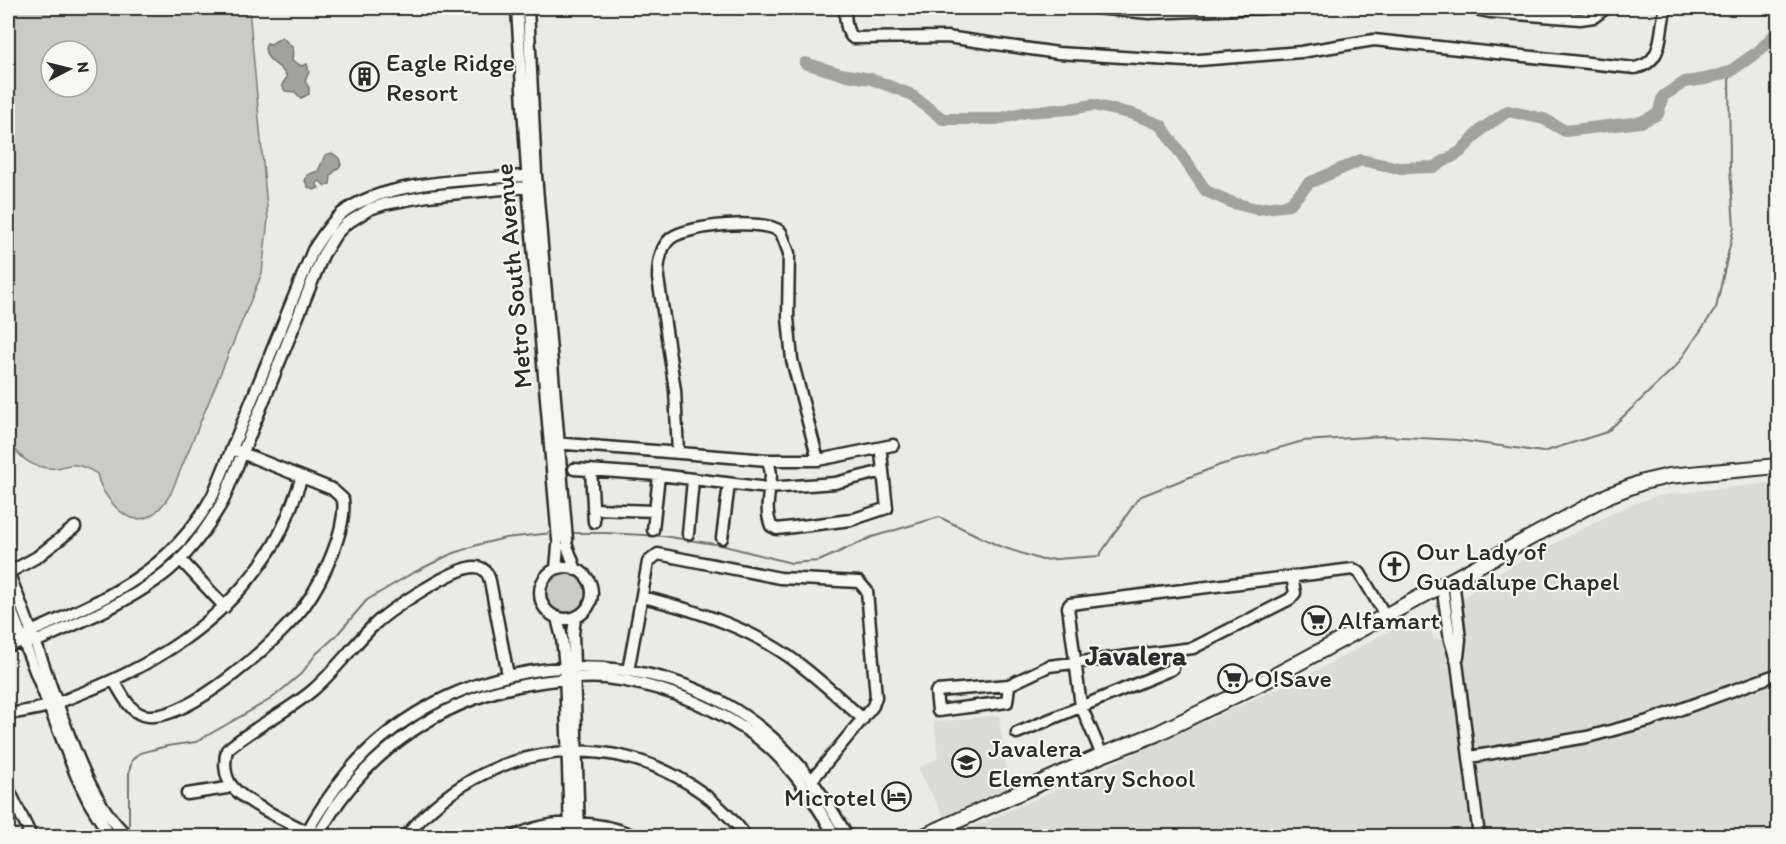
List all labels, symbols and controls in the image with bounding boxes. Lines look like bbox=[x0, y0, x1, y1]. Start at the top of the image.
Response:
north arrow bbox=[39, 39, 99, 99]
place label: Eagle Ridge Resort bbox=[386, 46, 515, 108]
text: N bbox=[73, 61, 93, 74]
building icon: Eagle Ridge Resort bbox=[349, 61, 381, 93]
street label: Metro South Avenue bbox=[487, 162, 539, 390]
place label: Our Lady of Guadalupe Chapel bbox=[1416, 535, 1619, 597]
church icon: Our Lady of Guadalupe Chapel bbox=[1379, 550, 1411, 582]
supermarket icon: Alfamart bbox=[1301, 604, 1333, 636]
place label: Alfamart bbox=[1338, 604, 1440, 636]
district label: Javalera bbox=[1084, 638, 1187, 672]
supermarket icon: O!Save bbox=[1217, 662, 1249, 694]
place label: O!Save bbox=[1254, 662, 1332, 694]
place label: Javalera Elementary School bbox=[988, 732, 1195, 794]
school or university icon: Javalera Elementary School bbox=[951, 747, 983, 779]
place label: Microtel bbox=[784, 781, 876, 813]
hotel icon: Microtel bbox=[881, 781, 913, 813]

